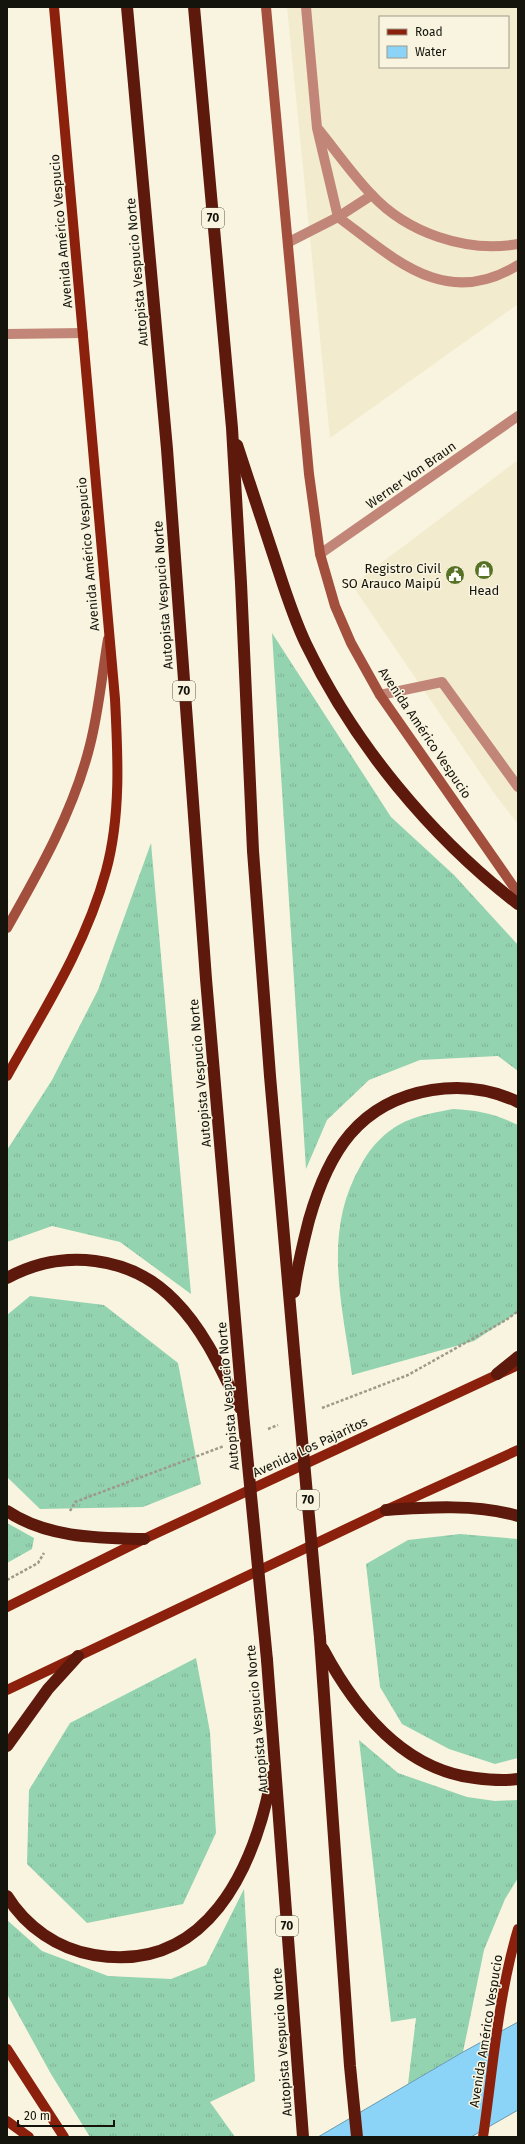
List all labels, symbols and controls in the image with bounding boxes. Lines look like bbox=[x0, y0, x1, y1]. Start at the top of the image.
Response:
legend bbox=[379, 16, 509, 68]
text: Road bbox=[415, 25, 443, 39]
text: Water bbox=[415, 45, 447, 59]
street label: Avenida Américo Vespucio bbox=[47, 153, 75, 309]
street label: Autopista Vespucio Norte bbox=[123, 197, 151, 347]
road number: 70 bbox=[202, 208, 224, 228]
street label: Werner Von Braun bbox=[363, 438, 459, 512]
street label: Avenida Américo Vespucio bbox=[74, 476, 102, 632]
street label: Autopista Vespucio Norte bbox=[150, 520, 176, 670]
shop icon: Head bbox=[473, 559, 495, 581]
place label: Registro Civil SO Arauco Maipú bbox=[342, 561, 441, 591]
public building icon: Registro Civil SO Arauco Maipú bbox=[444, 564, 466, 586]
place label: Head bbox=[469, 583, 499, 598]
street label: Avenida Américo Vespucio bbox=[376, 665, 474, 801]
road number: 70 bbox=[173, 681, 195, 701]
street label: Autopista Vespucio Norte bbox=[186, 998, 214, 1148]
street label: Autopista Vespucio Norte bbox=[214, 1321, 242, 1471]
street label: Avenida Los Pajaritos bbox=[250, 1414, 370, 1480]
road number: 70 bbox=[297, 1490, 319, 1510]
street label: Autopista Vespucio Norte bbox=[243, 1644, 271, 1794]
road number: 70 bbox=[276, 1916, 298, 1936]
street label: Avenida Américo Vespucio bbox=[466, 1953, 506, 2109]
street label: Autopista Vespucio Norte bbox=[269, 1967, 295, 2117]
scale bar bbox=[18, 2102, 114, 2128]
text: 20 m bbox=[24, 2109, 50, 2123]

